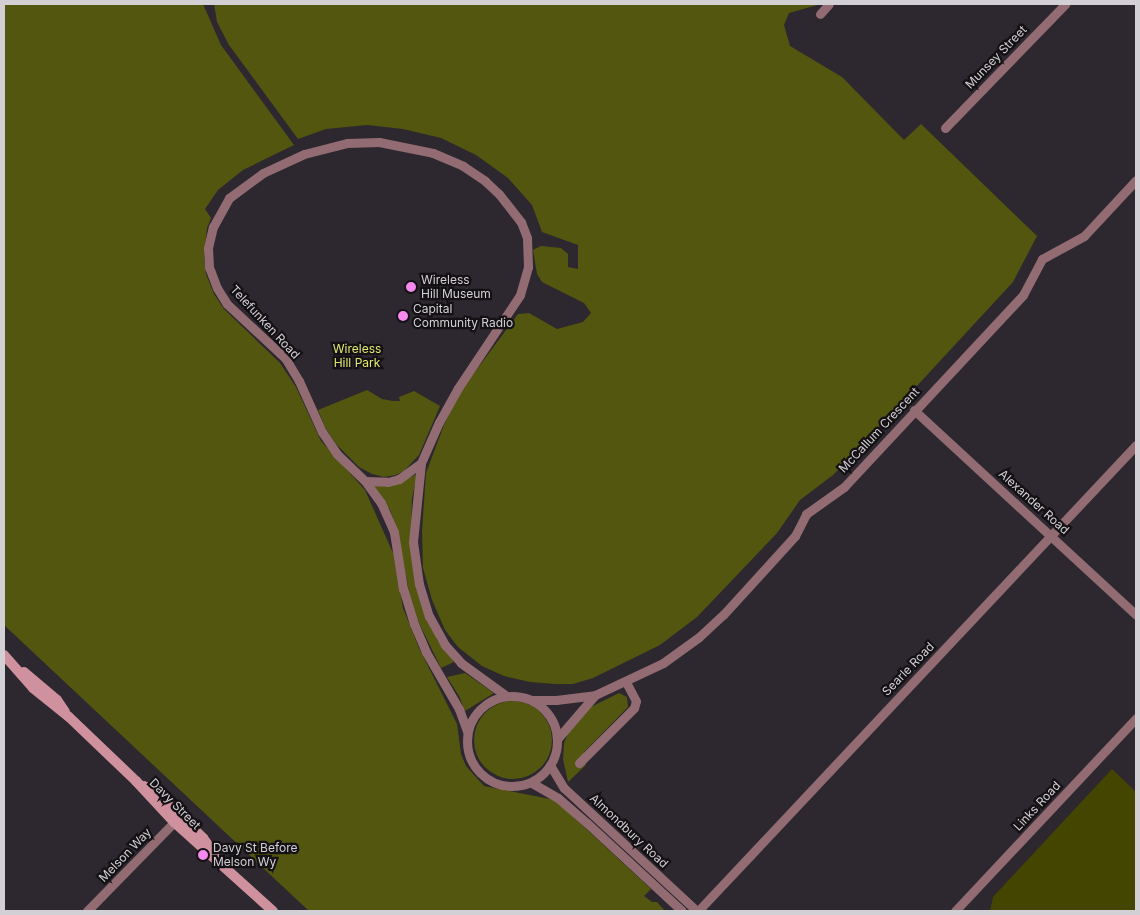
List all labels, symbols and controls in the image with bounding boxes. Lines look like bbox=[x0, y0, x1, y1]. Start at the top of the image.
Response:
street label: Munsey Street bbox=[962, 22, 1030, 92]
place label: Wireless Hill Museum bbox=[421, 273, 491, 301]
marker: Wireless Hill Museum bbox=[405, 281, 417, 293]
street label: Telefunken Road bbox=[227, 282, 303, 362]
place label: Capital Community Radio bbox=[413, 302, 513, 330]
marker: Capital Community Radio bbox=[397, 310, 409, 322]
park label: Wireless Hill Park bbox=[333, 342, 381, 370]
street label: McCallum Crescent bbox=[836, 384, 922, 476]
street label: Alexander Road bbox=[996, 467, 1072, 537]
street label: Searle Road bbox=[879, 639, 937, 699]
street label: Davy Street bbox=[147, 776, 203, 832]
street label: Links Road bbox=[1011, 778, 1063, 834]
street label: Almondbury Road bbox=[587, 791, 671, 871]
street label: Melson Way bbox=[96, 825, 154, 885]
place label: Davy St Before Melson Wy bbox=[213, 841, 298, 869]
marker: Davy St Before Melson Wy bbox=[197, 849, 209, 861]

